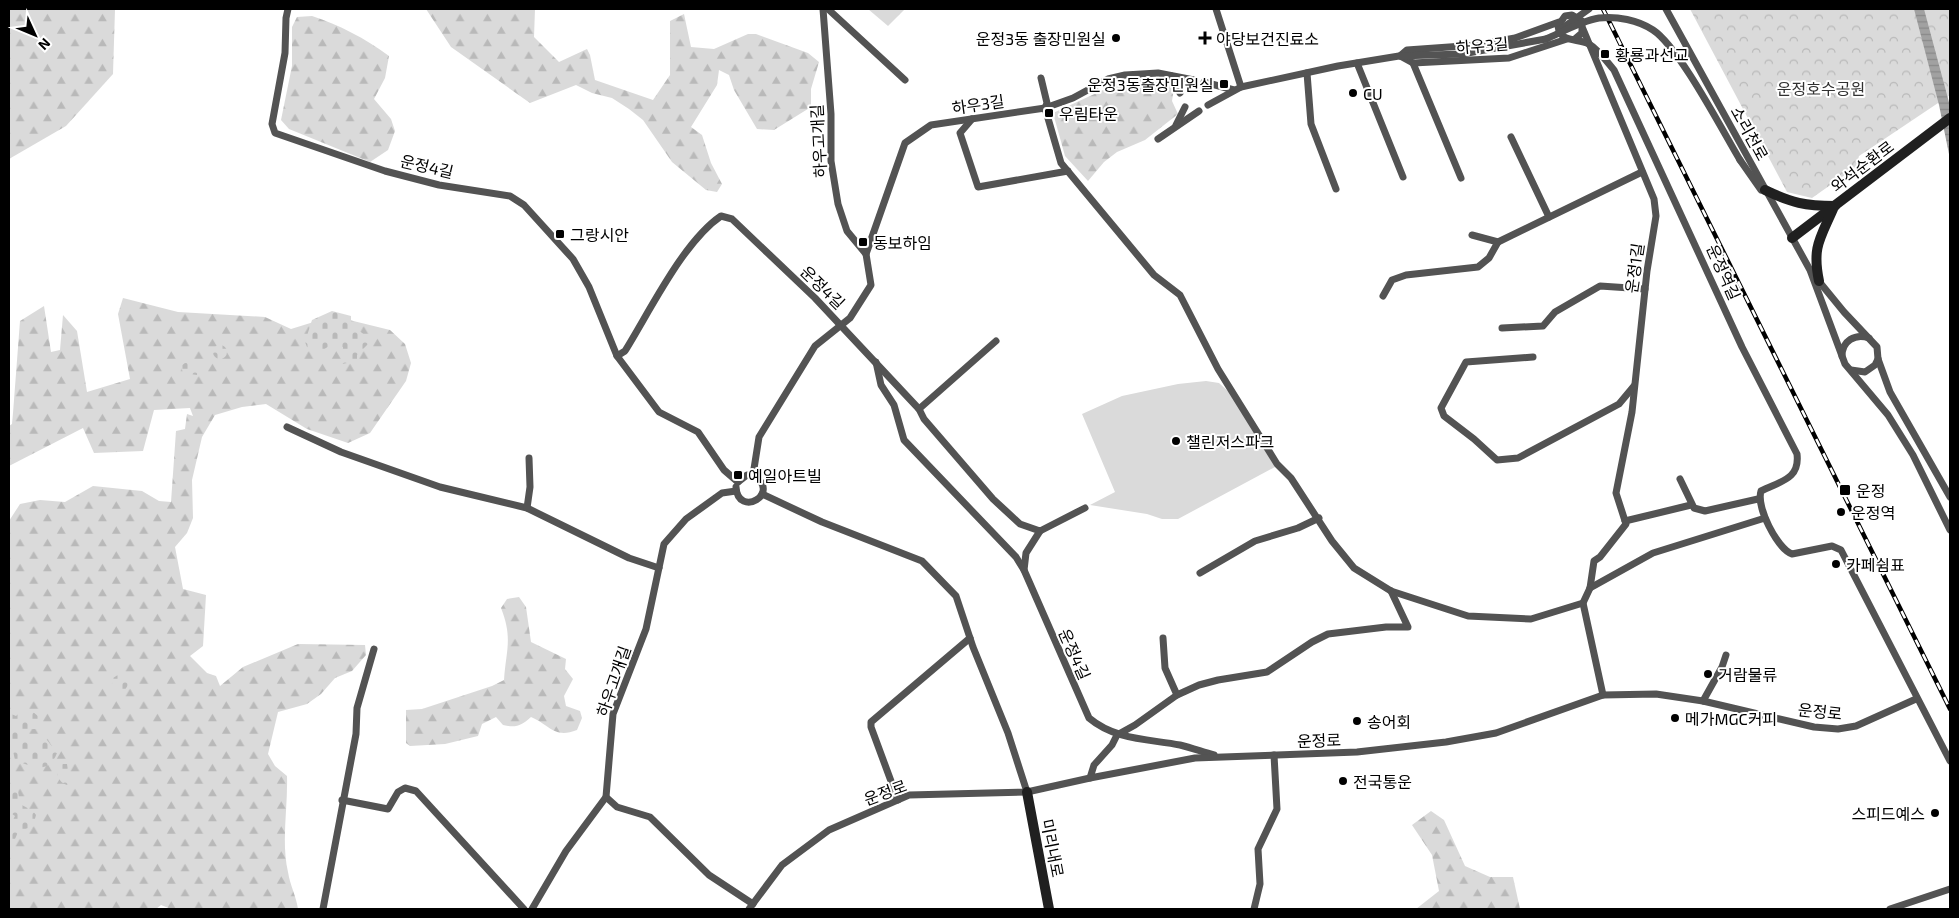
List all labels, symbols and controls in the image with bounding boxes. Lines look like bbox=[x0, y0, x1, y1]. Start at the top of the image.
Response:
north arrow bbox=[10, 10, 60, 60]
place label: 운정3동 출장민원실 bbox=[976, 29, 1106, 48]
place label: 야당보건진료소 bbox=[1216, 29, 1319, 48]
marker: 야당보건진료소 bbox=[1198, 31, 1212, 45]
marker: 운정3동 출장민원실 bbox=[1110, 32, 1122, 44]
street label: 하우3길 bbox=[1455, 33, 1509, 57]
text: N bbox=[35, 35, 54, 54]
place label: 황룡과선교 bbox=[1615, 45, 1689, 64]
marker: 황룡과선교 bbox=[1599, 48, 1611, 60]
place label: 운정3동출장민원실 bbox=[1087, 75, 1214, 94]
marker: 운정3동출장민원실 bbox=[1218, 78, 1230, 90]
park label: 운정호수공원 bbox=[1777, 79, 1865, 98]
place label: CU bbox=[1363, 84, 1383, 103]
marker: CU bbox=[1347, 87, 1359, 99]
street label: 하우3길 bbox=[950, 91, 1006, 117]
street label: 소리천로 bbox=[1727, 103, 1773, 164]
street label: 하우고개길 bbox=[807, 104, 829, 178]
place label: 우림타운 bbox=[1059, 104, 1118, 123]
marker: 우림타운 bbox=[1043, 107, 1055, 119]
street label: 와석순환로 bbox=[1827, 136, 1897, 196]
street label: 운정4길 bbox=[399, 151, 455, 181]
place label: 그랑시안 bbox=[570, 225, 629, 244]
marker: 그랑시안 bbox=[554, 228, 566, 240]
place label: 동보하임 bbox=[873, 233, 932, 252]
marker: 동보하임 bbox=[857, 236, 869, 248]
street label: 운정역길 bbox=[1703, 241, 1745, 303]
street label: 운정1길 bbox=[1621, 242, 1647, 294]
street label: 운정4길 bbox=[797, 261, 849, 313]
place label: 챌린저스파크 bbox=[1186, 432, 1274, 451]
marker: 챌린저스파크 bbox=[1170, 435, 1182, 447]
place label: 예일아트빌 bbox=[748, 466, 822, 485]
marker: 예일아트빌 bbox=[732, 469, 744, 481]
place label: 운정 bbox=[1856, 481, 1885, 500]
marker: 운정 bbox=[1838, 483, 1852, 497]
place label: 운정역 bbox=[1851, 503, 1895, 522]
marker: 운정역 bbox=[1835, 506, 1847, 518]
place label: 카페쉼표 bbox=[1846, 555, 1905, 574]
marker: 카페쉼표 bbox=[1830, 558, 1842, 570]
street label: 운정4길 bbox=[1055, 625, 1095, 683]
street label: 하우고개길 bbox=[592, 643, 634, 719]
place label: 거람물류 bbox=[1718, 665, 1777, 684]
marker: 거람물류 bbox=[1702, 668, 1714, 680]
street label: 운정로 bbox=[1797, 699, 1843, 723]
place label: 메가MGC커피 bbox=[1685, 709, 1777, 728]
place label: 송어회 bbox=[1367, 712, 1411, 731]
marker: 메가MGC커피 bbox=[1669, 712, 1681, 724]
marker: 송어회 bbox=[1351, 715, 1363, 727]
street label: 운정로 bbox=[1297, 730, 1342, 750]
place label: 전국통운 bbox=[1353, 772, 1412, 791]
street label: 운정로 bbox=[861, 775, 909, 808]
marker: 전국통운 bbox=[1337, 775, 1349, 787]
place label: 스피드예스 bbox=[1851, 804, 1925, 823]
marker: 스피드예스 bbox=[1929, 807, 1941, 819]
street label: 미리내로 bbox=[1038, 817, 1068, 879]

